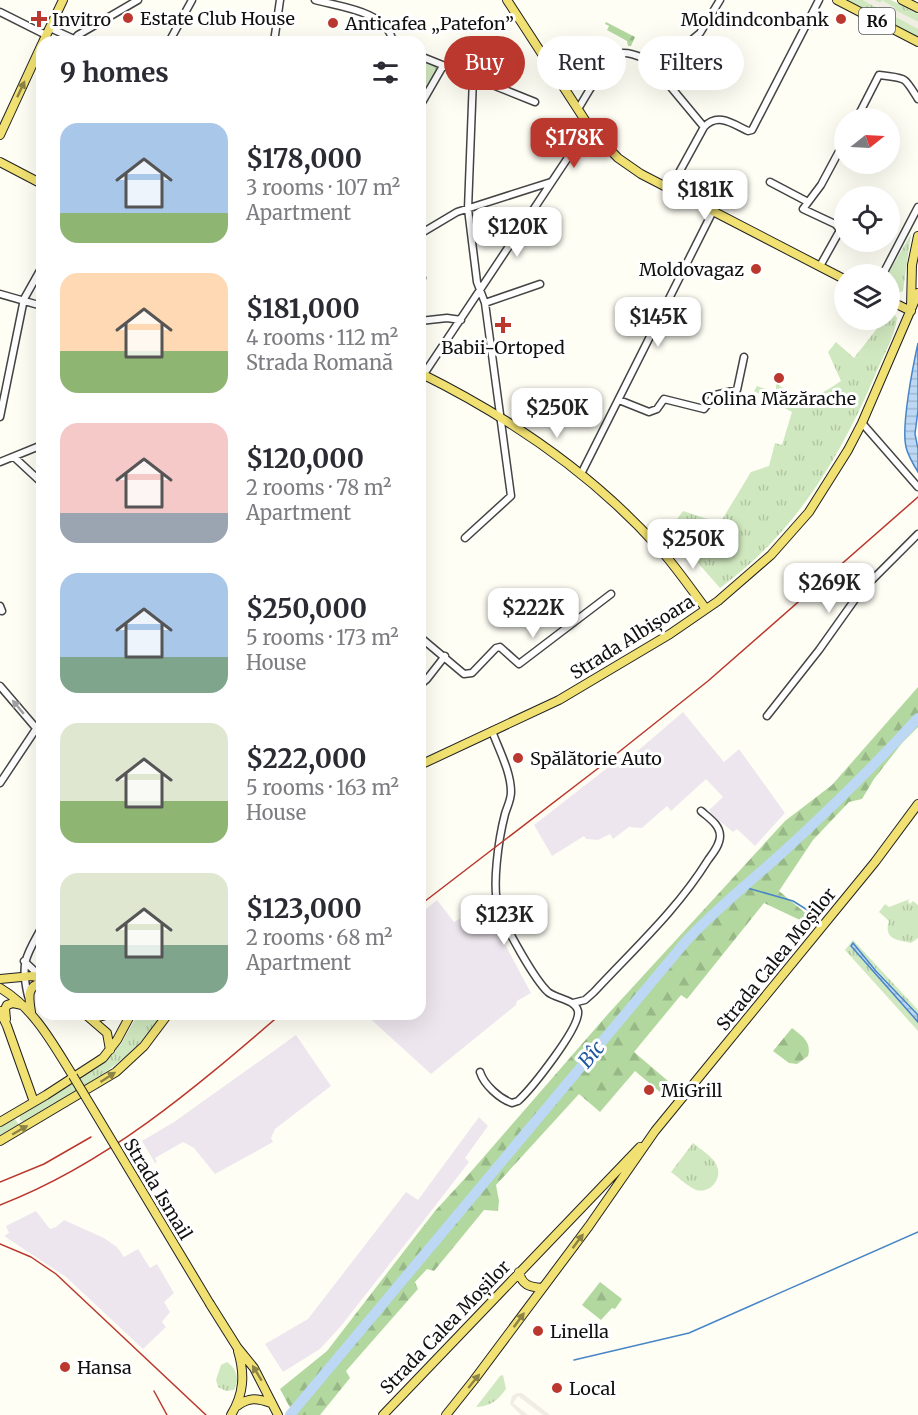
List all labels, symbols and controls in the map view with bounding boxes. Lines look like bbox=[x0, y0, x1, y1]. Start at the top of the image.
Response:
place label: Estate Club House bbox=[140, 7, 295, 30]
place label: Invitro bbox=[52, 8, 111, 31]
place label: Moldindconbank bbox=[681, 8, 830, 31]
road number: R6 bbox=[859, 8, 895, 34]
marker: Invitro bbox=[30, 10, 48, 28]
marker: Estate Club House bbox=[121, 11, 135, 25]
place label: Anticafea „Patefon” bbox=[344, 12, 514, 35]
marker: Moldindconbank bbox=[834, 12, 848, 26]
marker: Anticafea „Patefon” bbox=[326, 16, 340, 30]
chip: Buy bbox=[444, 36, 525, 90]
chip: Rent bbox=[537, 36, 626, 90]
chip: Filters bbox=[638, 36, 744, 90]
text: 9 homes bbox=[60, 56, 169, 89]
icon: filters bbox=[369, 56, 402, 89]
one-way arrow bbox=[16, 80, 26, 98]
north arrow bbox=[834, 108, 900, 174]
map controls bbox=[834, 108, 900, 330]
pin: $178K bbox=[532, 118, 616, 169]
text: $178K bbox=[545, 125, 603, 150]
text: $178,000 bbox=[246, 142, 362, 175]
icon: home bbox=[108, 147, 180, 219]
pin: $181K bbox=[663, 170, 747, 221]
text: 3 rooms · 107 m² bbox=[246, 175, 400, 200]
text: $181K bbox=[677, 177, 733, 202]
button: locate bbox=[834, 186, 900, 252]
text: Apartment bbox=[246, 200, 351, 225]
pin: $120K bbox=[475, 207, 559, 258]
text: $120K bbox=[487, 214, 547, 239]
place label: Moldovagaz bbox=[639, 258, 744, 281]
marker: Moldovagaz bbox=[749, 262, 763, 276]
button: layers bbox=[834, 264, 900, 330]
text: $181,000 bbox=[246, 292, 360, 325]
icon: home bbox=[108, 297, 180, 369]
pin: $145K bbox=[616, 297, 700, 348]
text: $145K bbox=[629, 304, 687, 329]
marker: Babii-Ortoped bbox=[494, 316, 512, 334]
text: 4 rooms · 112 m² bbox=[246, 325, 398, 350]
place label: Babii-Ortoped bbox=[441, 336, 565, 359]
text: Strada Romană bbox=[246, 350, 393, 375]
marker: Colina Măzărache bbox=[772, 371, 786, 385]
place label: Colina Măzărache bbox=[702, 387, 856, 410]
pin: $250K bbox=[515, 388, 599, 439]
text: $250K bbox=[525, 395, 589, 420]
text: $120,000 bbox=[246, 442, 364, 475]
icon: home bbox=[108, 447, 180, 519]
text: 2 rooms · 78 m² bbox=[246, 475, 391, 500]
text: Apartment bbox=[246, 500, 351, 525]
pin: $250K bbox=[651, 519, 735, 570]
text: $250K bbox=[661, 526, 725, 551]
pin: $269K bbox=[787, 563, 871, 614]
text: $269K bbox=[798, 570, 860, 595]
pin: $222K bbox=[491, 588, 575, 639]
street label: Strada Albișoara bbox=[566, 589, 699, 684]
text: $250,000 bbox=[246, 592, 367, 625]
text: $222K bbox=[502, 595, 564, 620]
icon: home bbox=[108, 597, 180, 669]
text: 5 rooms · 173 m² bbox=[246, 625, 399, 650]
text: House bbox=[246, 650, 306, 675]
one-way arrow bbox=[12, 699, 25, 715]
text: $222,000 bbox=[246, 742, 367, 775]
icon: home bbox=[108, 747, 180, 819]
place label: Spălătorie Auto bbox=[530, 747, 662, 770]
marker: Spălătorie Auto bbox=[511, 751, 525, 765]
text: 5 rooms · 163 m² bbox=[246, 775, 399, 800]
text: House bbox=[246, 800, 306, 825]
street label: Strada Calea Moșilor bbox=[711, 883, 841, 1035]
text: $123,000 bbox=[246, 892, 362, 925]
pin: $123K bbox=[462, 895, 546, 946]
icon: home bbox=[108, 897, 180, 969]
text: $123K bbox=[475, 902, 533, 927]
text: 2 rooms · 68 m² bbox=[246, 925, 393, 950]
text: Apartment bbox=[246, 950, 351, 975]
water label: Bîc bbox=[572, 1035, 610, 1073]
one-way arrow bbox=[100, 1072, 116, 1083]
place label: MiGrill bbox=[661, 1079, 723, 1102]
marker: MiGrill bbox=[642, 1083, 656, 1097]
one-way arrow bbox=[12, 1125, 28, 1136]
street label: Strada Ismail bbox=[119, 1134, 198, 1244]
one-way arrow bbox=[571, 1233, 584, 1249]
street label: Strada Calea Moșilor bbox=[375, 1255, 515, 1399]
one-way arrow bbox=[513, 1313, 525, 1329]
place label: Linella bbox=[550, 1320, 609, 1343]
marker: Linella bbox=[531, 1324, 545, 1338]
place label: Hansa bbox=[77, 1356, 132, 1379]
marker: Hansa bbox=[58, 1360, 72, 1374]
one-way arrow bbox=[251, 1365, 262, 1381]
one-way arrow bbox=[467, 1373, 480, 1389]
place label: Local bbox=[569, 1377, 616, 1400]
marker: Local bbox=[550, 1381, 564, 1395]

